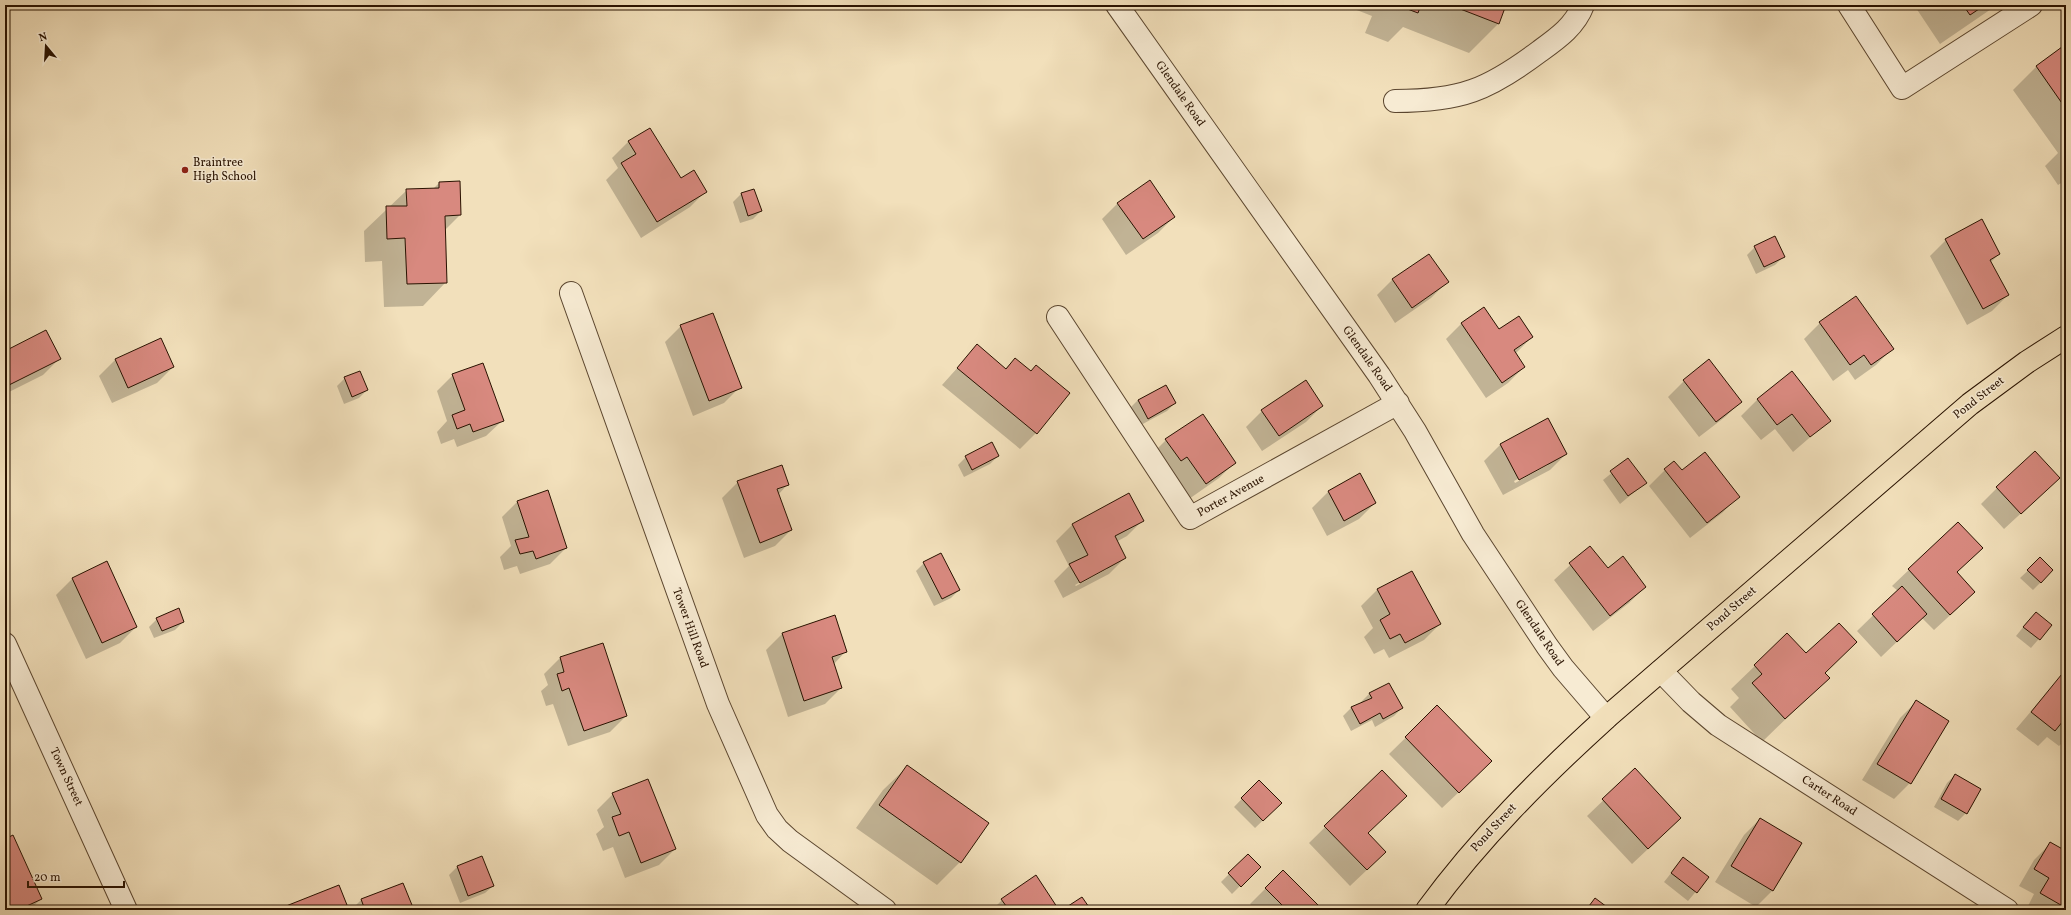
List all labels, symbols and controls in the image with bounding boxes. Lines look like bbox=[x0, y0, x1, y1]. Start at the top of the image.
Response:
north arrow bbox=[26, 26, 66, 66]
text: N bbox=[37, 30, 49, 46]
street label: Glendale Road bbox=[1151, 58, 1209, 130]
place label: Braintree High School bbox=[193, 155, 257, 185]
marker: Braintree High School bbox=[180, 165, 190, 175]
street label: Glendale Road bbox=[1338, 323, 1396, 395]
street label: Pond Street bbox=[1950, 373, 2008, 423]
street label: Porter Avenue bbox=[1194, 471, 1268, 521]
street label: Pond Street bbox=[1704, 583, 1760, 635]
street label: Tower Hill Road bbox=[668, 586, 712, 670]
street label: Glendale Road bbox=[1511, 597, 1567, 669]
street label: Town Street bbox=[45, 745, 87, 809]
street label: Carter Road bbox=[1798, 772, 1860, 820]
street label: Pond Street bbox=[1467, 800, 1521, 856]
scale bar bbox=[28, 863, 124, 889]
text: 20 m bbox=[34, 870, 61, 886]

